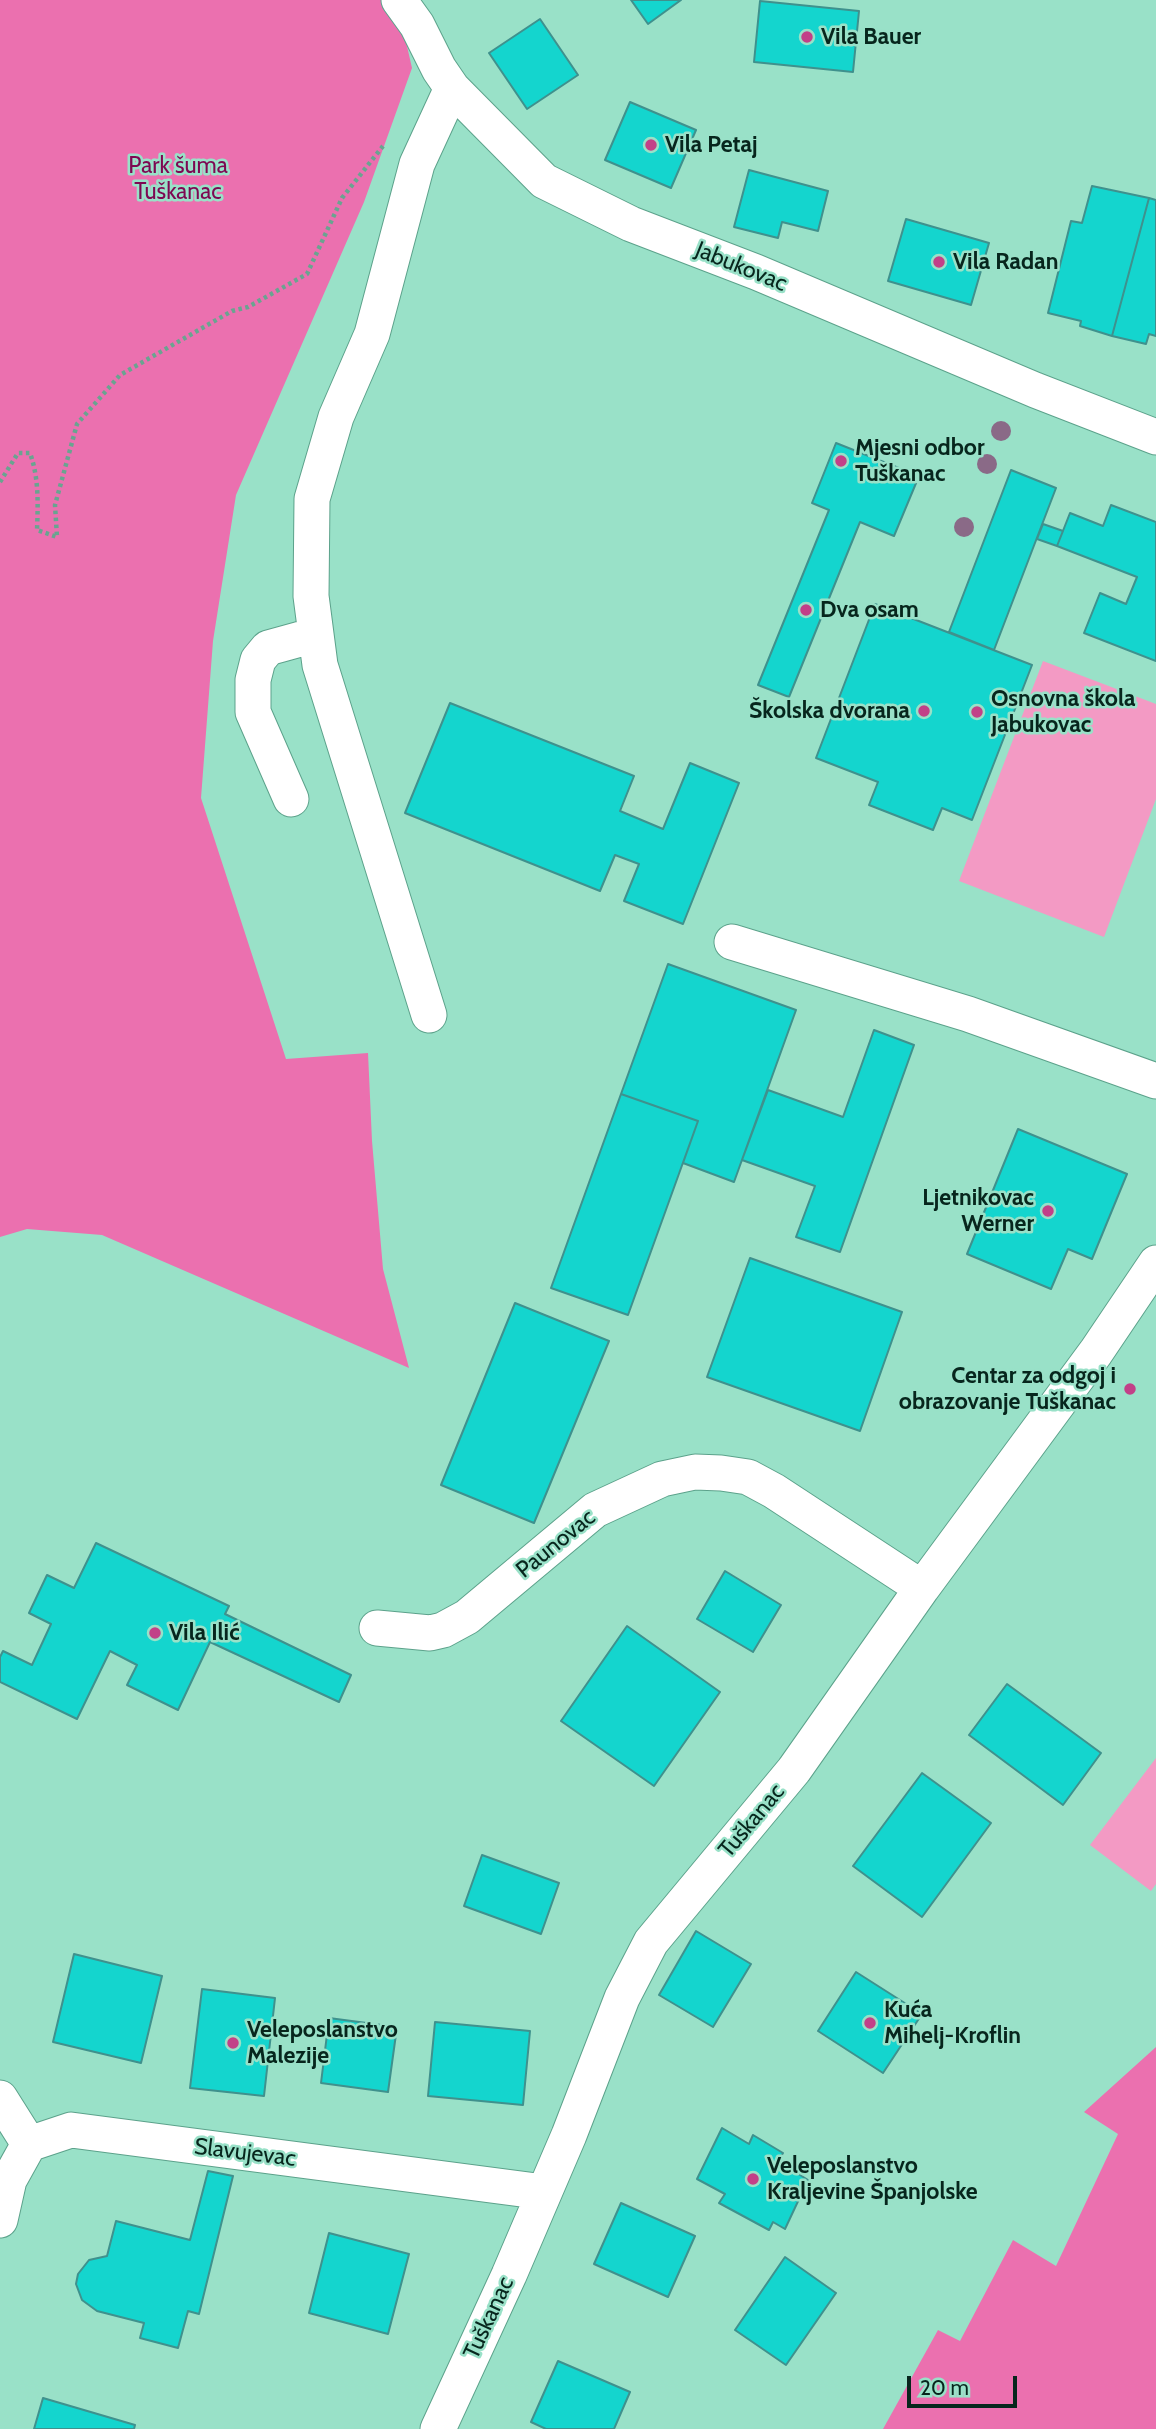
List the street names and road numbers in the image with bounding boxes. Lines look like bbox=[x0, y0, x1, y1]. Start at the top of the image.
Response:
street label: Jabukovac bbox=[691, 236, 791, 298]
street label: Paunovac bbox=[511, 1504, 601, 1584]
street label: Tuškanac bbox=[713, 1779, 791, 1863]
street label: Slavujevac bbox=[193, 2133, 297, 2173]
street label: Tuškanac bbox=[458, 2273, 520, 2363]

